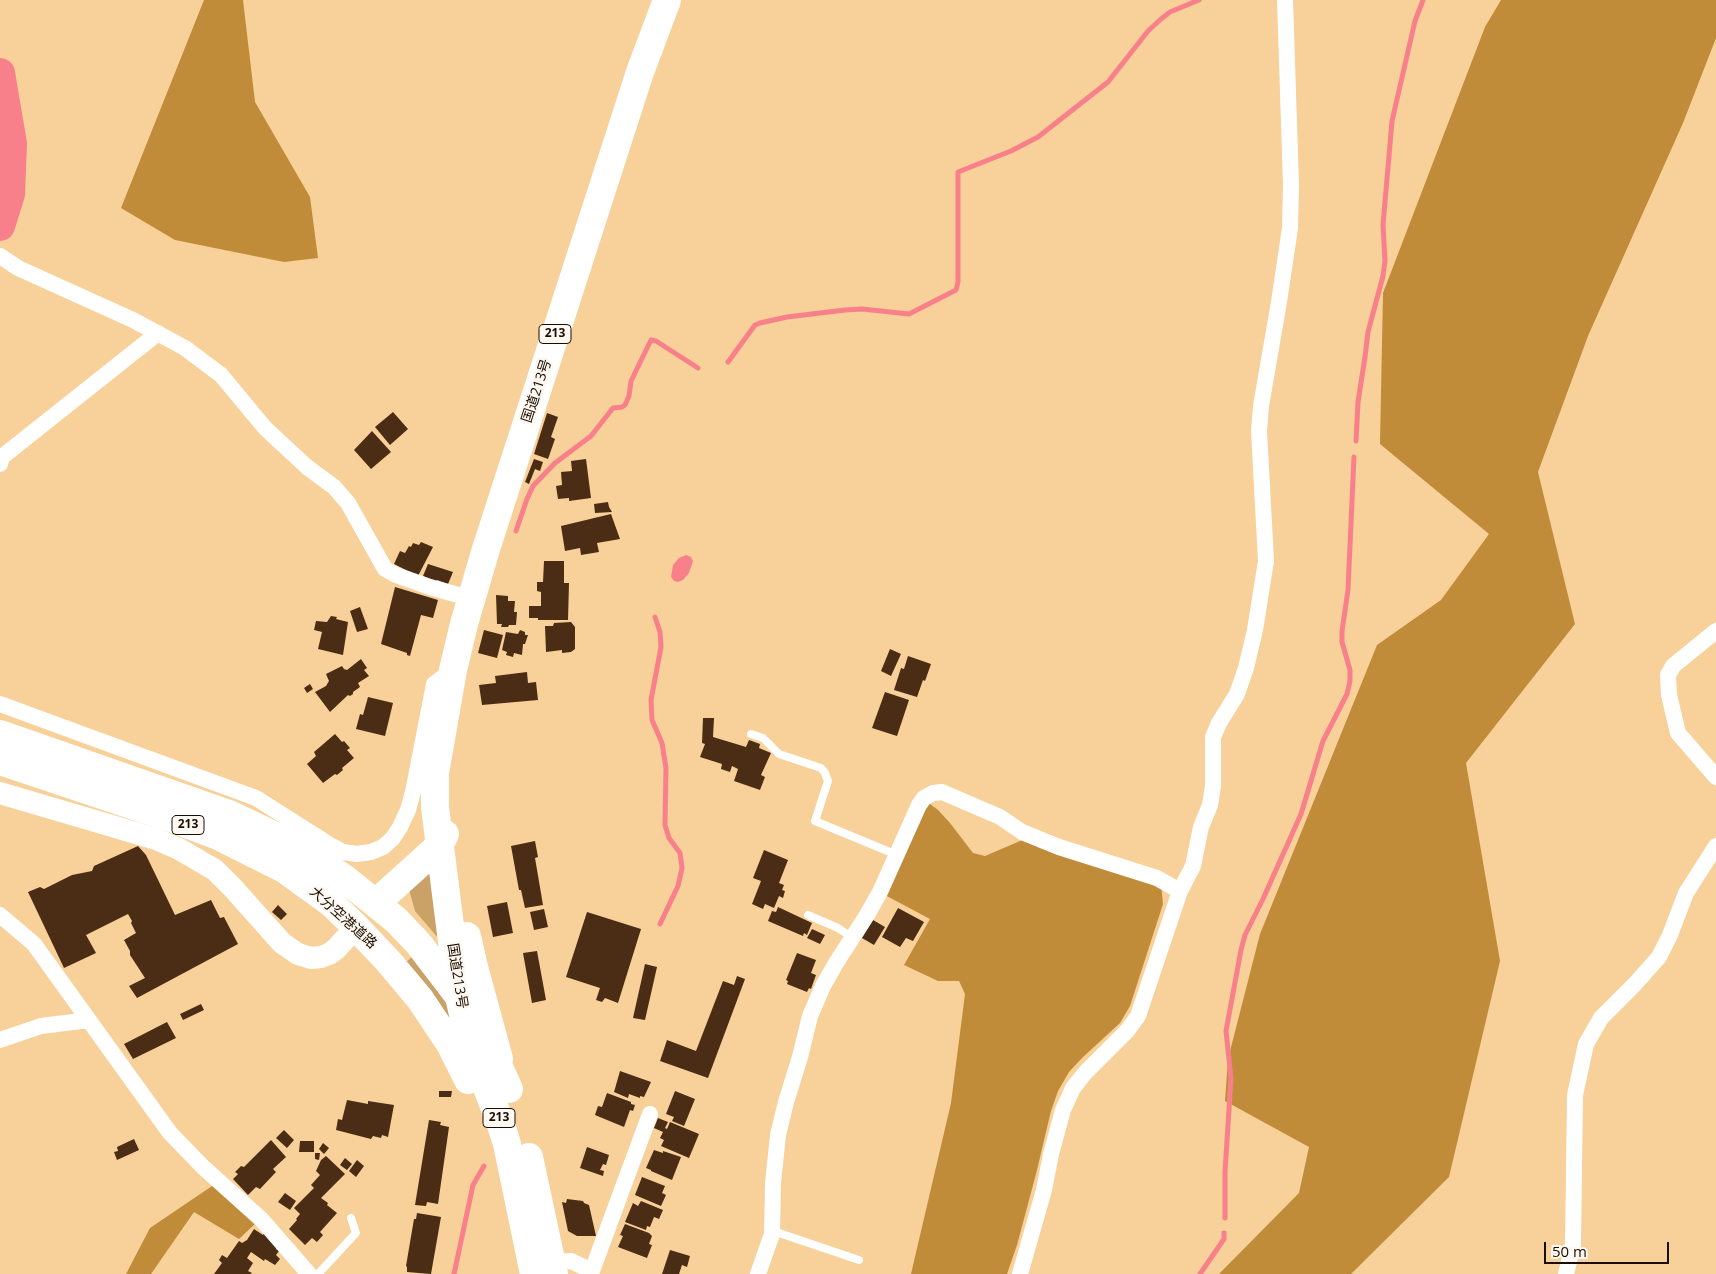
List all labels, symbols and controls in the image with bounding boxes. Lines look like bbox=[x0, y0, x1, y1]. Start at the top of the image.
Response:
road number: 213 bbox=[539, 324, 571, 344]
street label: 国道213号 bbox=[519, 357, 555, 425]
road number: 213 bbox=[172, 816, 204, 834]
street label: 大分空港道路 bbox=[306, 884, 380, 952]
street label: 国道213号 bbox=[444, 942, 470, 1010]
road number: 213 bbox=[483, 1108, 515, 1128]
scale bar bbox=[1546, 1232, 1671, 1264]
text: 50 m bbox=[1552, 1241, 1587, 1261]

